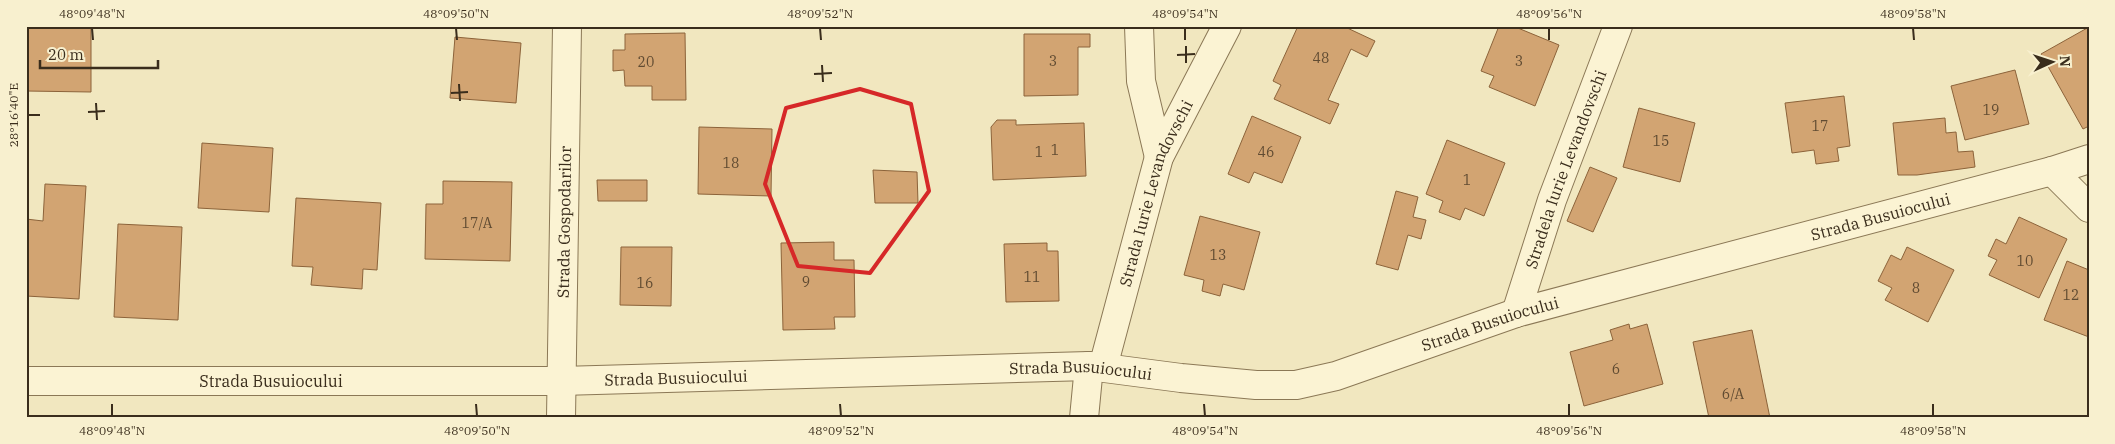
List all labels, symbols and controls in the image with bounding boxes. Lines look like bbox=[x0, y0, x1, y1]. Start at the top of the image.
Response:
text: 48°09'48"N bbox=[59, 6, 125, 21]
text: 48°09'50"N bbox=[423, 6, 489, 21]
text: 48°09'52"N bbox=[787, 6, 853, 21]
text: 48°09'54"N bbox=[1152, 6, 1218, 21]
text: 48°09'56"N bbox=[1516, 6, 1582, 21]
text: 48°09'58"N bbox=[1880, 6, 1946, 21]
scale bar bbox=[40, 38, 158, 70]
north arrow bbox=[2028, 38, 2078, 88]
text: 20 m bbox=[48, 45, 84, 64]
house number: 48 bbox=[1313, 49, 1329, 67]
house number: 3 bbox=[1049, 52, 1057, 70]
house number: 3 bbox=[1515, 52, 1523, 70]
house number: 20 bbox=[638, 53, 654, 71]
text: N bbox=[2056, 55, 2074, 67]
street label: Stradela Iurie Levandovschi bbox=[1521, 67, 1610, 271]
text: 28°16'40"E bbox=[6, 83, 21, 147]
street label: Strada Iurie Levandovschi bbox=[1115, 96, 1197, 289]
house number: 19 bbox=[1983, 101, 1999, 119]
house number: 17 bbox=[1812, 117, 1828, 135]
house number: 15 bbox=[1653, 132, 1669, 150]
house number: 1 bbox=[1051, 141, 1059, 159]
house number: 1 bbox=[1035, 143, 1043, 161]
house number: 46 bbox=[1258, 143, 1274, 161]
street label: Strada Gospodarilor bbox=[553, 146, 575, 298]
house number: 18 bbox=[723, 154, 739, 172]
house number: 1 bbox=[1463, 171, 1471, 189]
street label: Strada Busuiocului bbox=[1808, 188, 1952, 244]
house number: 17/A bbox=[462, 214, 493, 232]
house number: 13 bbox=[1210, 246, 1226, 264]
house number: 10 bbox=[2017, 252, 2033, 270]
house number: 11 bbox=[1024, 268, 1040, 286]
house number: 9 bbox=[802, 273, 810, 291]
house number: 16 bbox=[637, 274, 653, 292]
house number: 8 bbox=[1912, 279, 1920, 297]
house number: 12 bbox=[2063, 286, 2079, 304]
street label: Strada Busuiocului bbox=[1419, 292, 1561, 355]
street label: Strada Busuiocului bbox=[1009, 356, 1153, 384]
house number: 6 bbox=[1612, 360, 1620, 378]
street label: Strada Busuiocului bbox=[604, 366, 748, 390]
street label: Strada Busuiocului bbox=[199, 371, 343, 391]
house number: 6/A bbox=[1722, 385, 1745, 403]
text: 48°09'48"N bbox=[79, 423, 145, 438]
text: 48°09'50"N bbox=[444, 423, 510, 438]
text: 48°09'52"N bbox=[808, 423, 874, 438]
text: 48°09'54"N bbox=[1172, 423, 1238, 438]
text: 48°09'56"N bbox=[1536, 423, 1602, 438]
text: 48°09'58"N bbox=[1900, 423, 1966, 438]

